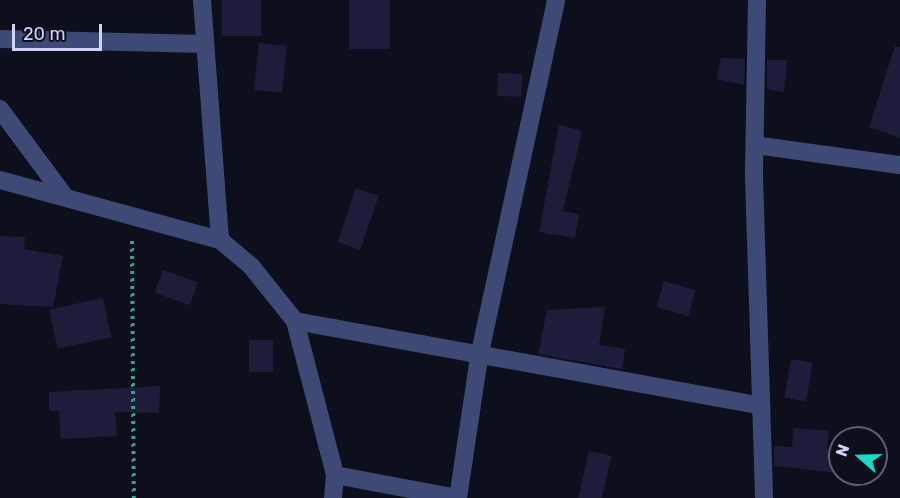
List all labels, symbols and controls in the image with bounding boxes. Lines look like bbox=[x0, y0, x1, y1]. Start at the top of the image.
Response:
scale bar bbox=[15, 12, 105, 50]
text: 20 m bbox=[23, 23, 65, 45]
north arrow bbox=[828, 426, 888, 486]
text: N bbox=[832, 442, 853, 459]

